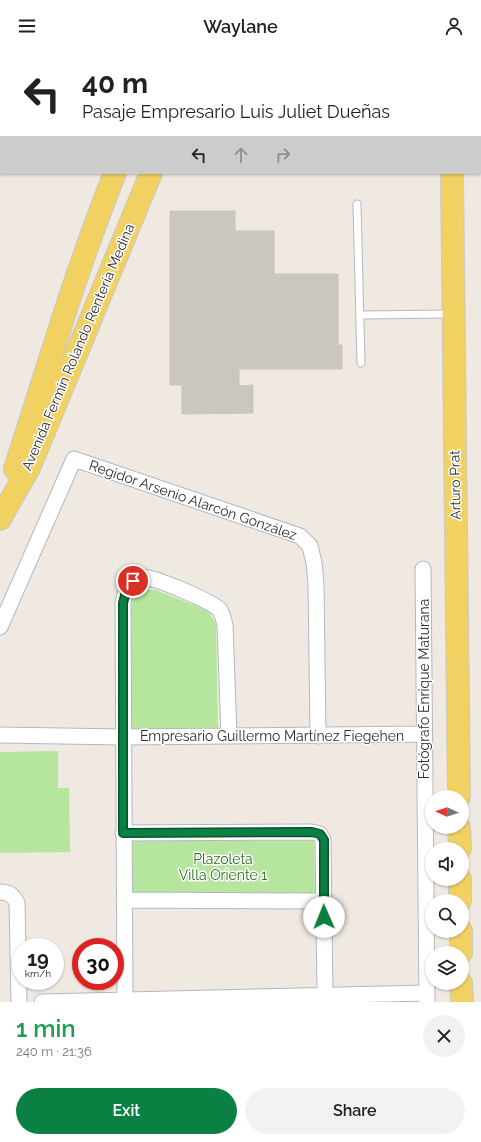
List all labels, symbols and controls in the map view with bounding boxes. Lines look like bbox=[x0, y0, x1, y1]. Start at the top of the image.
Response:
icon: menu bbox=[16, 15, 38, 37]
icon: person bbox=[443, 15, 465, 37]
text: Waylane bbox=[203, 16, 278, 37]
text: 40 m bbox=[82, 67, 148, 100]
icon: left bbox=[16, 68, 68, 120]
text: Pasaje Empresario Luis Juliet Dueñas bbox=[82, 101, 390, 122]
icon: left bbox=[188, 144, 210, 166]
icon: ahead bbox=[230, 144, 252, 166]
icon: right bbox=[272, 144, 294, 166]
street label: Avenida Fermín Rolando Rentería Medina bbox=[19, 221, 137, 473]
street label: Arturo Prat bbox=[446, 450, 464, 520]
street label: Regidor Arsenio Alarcón González bbox=[87, 457, 299, 543]
pin bbox=[116, 564, 150, 598]
icon: arrive bbox=[122, 570, 144, 592]
street label: Fotógrafo Enrique Maturana bbox=[416, 599, 432, 779]
street label: Empresario Guillermo Martínez Fiegehen bbox=[140, 728, 404, 744]
north arrow bbox=[425, 790, 469, 834]
map controls bbox=[425, 790, 469, 990]
button: sound bbox=[425, 842, 469, 886]
park label: Plazoleta Villa Oriente 1 bbox=[179, 851, 267, 883]
button: search bbox=[425, 894, 469, 938]
position arrow bbox=[303, 896, 345, 938]
speed limit sign: 30 bbox=[72, 938, 124, 990]
button: layers bbox=[425, 946, 469, 990]
text: 19 bbox=[27, 947, 49, 971]
text: km/h bbox=[25, 968, 51, 979]
text: 1 min bbox=[16, 1014, 76, 1043]
button: close bbox=[423, 1015, 465, 1057]
text: 240 m · 21:36 bbox=[16, 1044, 92, 1059]
button: Exit bbox=[16, 1088, 237, 1134]
button: Share bbox=[245, 1088, 465, 1134]

